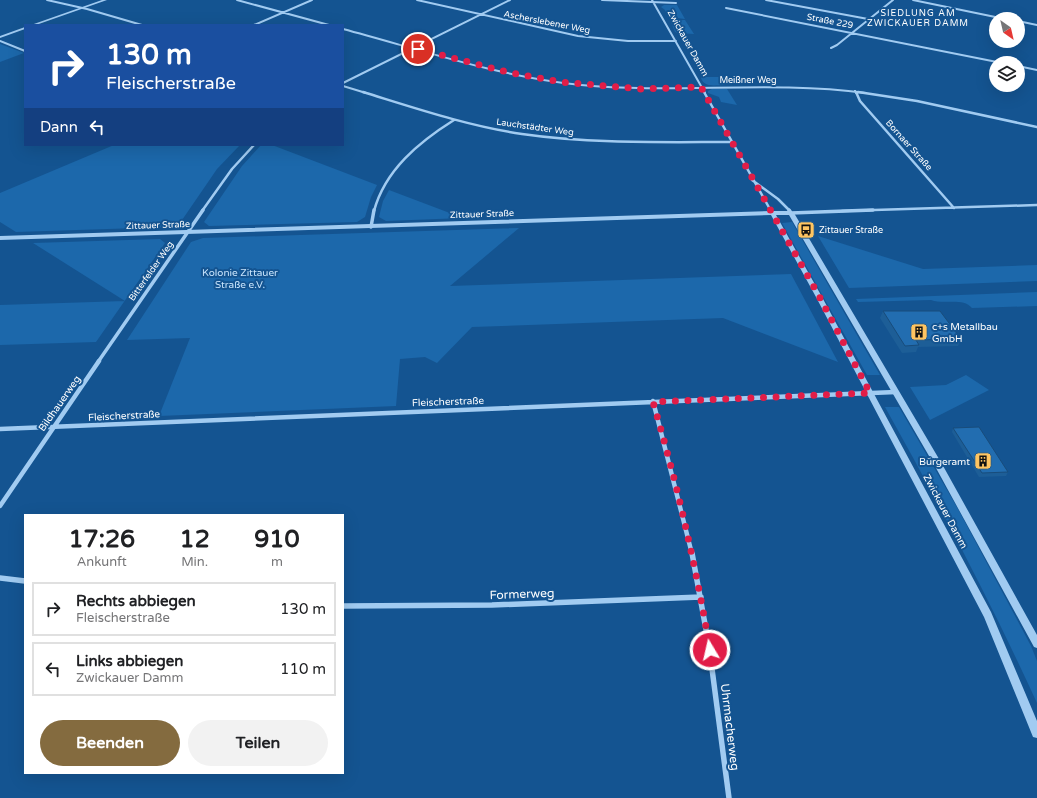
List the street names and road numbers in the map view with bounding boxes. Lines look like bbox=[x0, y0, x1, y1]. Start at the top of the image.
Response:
street label: Zwickauer Damm bbox=[665, 8, 710, 78]
street label: Ascherslebener Weg bbox=[503, 9, 591, 36]
street label: Straße 229 bbox=[806, 12, 854, 31]
street label: Meißner Weg bbox=[719, 75, 777, 86]
street label: Lauchstädter Weg bbox=[495, 117, 574, 138]
street label: Bornaer Straße bbox=[883, 118, 934, 173]
street label: Zittauer Straße bbox=[450, 208, 514, 221]
street label: Zittauer Straße bbox=[126, 219, 190, 232]
street label: Bitterfelder Weg bbox=[127, 239, 176, 303]
street label: Bildhauerweg bbox=[36, 373, 83, 434]
street label: Fleischerstraße bbox=[412, 395, 485, 409]
street label: Fleischerstraße bbox=[88, 408, 161, 424]
street label: Zwickauer Damm bbox=[920, 472, 970, 551]
street label: Formerweg bbox=[489, 586, 555, 602]
street label: Uhrmacherweg bbox=[718, 683, 742, 771]

